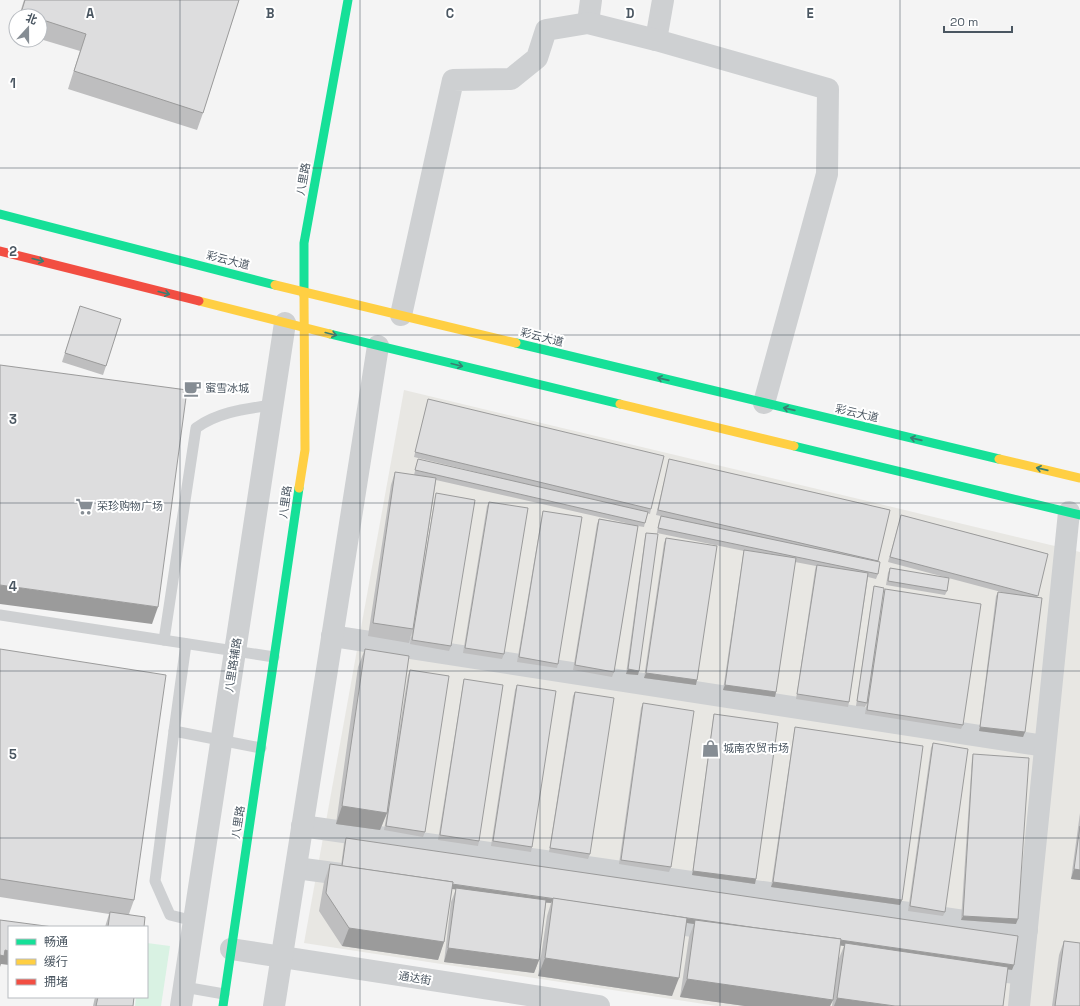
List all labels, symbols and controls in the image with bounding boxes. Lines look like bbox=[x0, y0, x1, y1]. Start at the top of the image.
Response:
text: A bbox=[86, 5, 95, 22]
text: B bbox=[266, 5, 275, 22]
text: C bbox=[446, 5, 454, 22]
text: D bbox=[626, 5, 635, 22]
text: E bbox=[806, 5, 814, 22]
north arrow bbox=[8, 8, 48, 48]
scale bar bbox=[944, 8, 1012, 34]
text: 北 bbox=[24, 10, 39, 27]
text: 20 m bbox=[950, 14, 978, 30]
text: 1 bbox=[10, 75, 16, 92]
street label: 八里路 bbox=[293, 162, 313, 196]
text: 2 bbox=[9, 243, 17, 260]
street label: 彩云大道 bbox=[205, 248, 251, 272]
one-way arrow bbox=[31, 257, 44, 265]
one-way arrow bbox=[157, 289, 170, 297]
street label: 彩云大道 bbox=[519, 325, 565, 349]
one-way arrow bbox=[324, 331, 337, 339]
one-way arrow bbox=[450, 362, 463, 369]
one-way arrow bbox=[656, 374, 669, 382]
cafe icon: 蜜雪冰城 bbox=[182, 378, 202, 398]
place label: 蜜雪冰城 bbox=[205, 381, 249, 395]
street label: 彩云大道 bbox=[834, 401, 880, 425]
one-way arrow bbox=[783, 404, 796, 412]
text: 3 bbox=[9, 411, 17, 428]
one-way arrow bbox=[909, 434, 922, 442]
one-way arrow bbox=[1036, 464, 1049, 472]
street label: 八里路 bbox=[276, 485, 294, 519]
supermarket icon: 荣珍购物广场 bbox=[74, 496, 94, 516]
place label: 荣珍购物广场 bbox=[97, 499, 163, 513]
text: 4 bbox=[9, 578, 17, 595]
street label: 八里路辅路 bbox=[222, 637, 244, 693]
shop icon: 城南农贸市场 bbox=[700, 738, 720, 758]
place label: 城南农贸市场 bbox=[723, 741, 789, 755]
text: 5 bbox=[9, 746, 17, 763]
street label: 八里路 bbox=[229, 805, 247, 839]
legend bbox=[8, 926, 148, 998]
text: 畅通 bbox=[44, 934, 68, 950]
text: 缓行 bbox=[44, 954, 68, 970]
street label: 通达街 bbox=[398, 969, 432, 987]
text: 拥堵 bbox=[44, 974, 68, 990]

